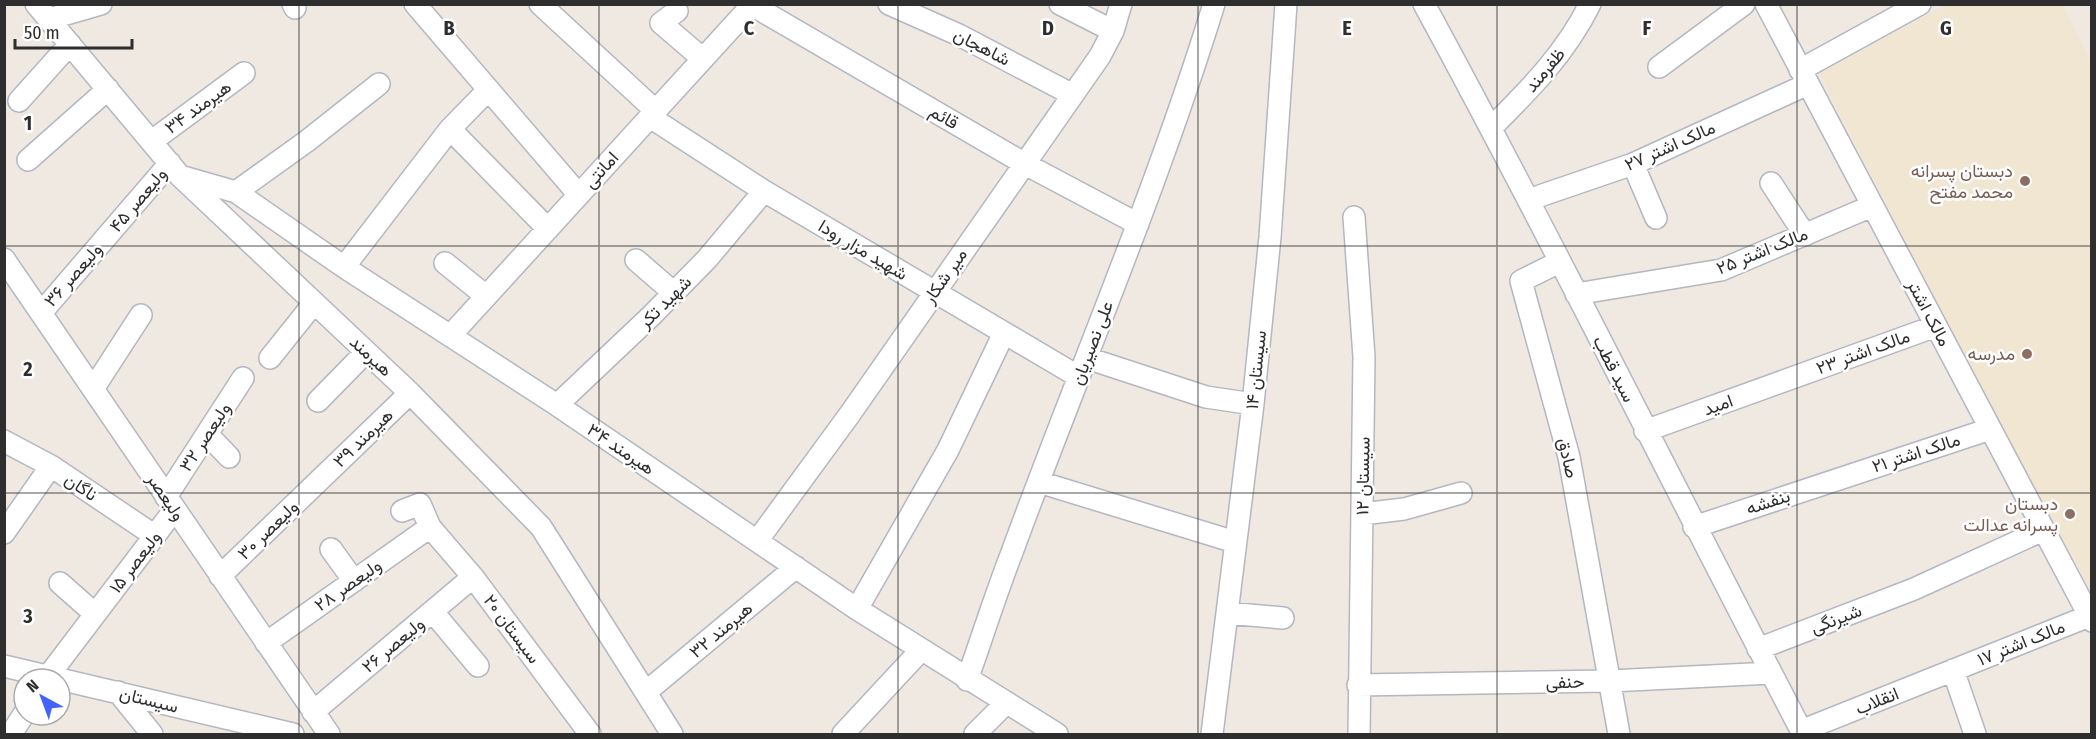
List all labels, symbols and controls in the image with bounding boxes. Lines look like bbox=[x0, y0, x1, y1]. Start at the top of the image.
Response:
scale bar bbox=[15, 12, 132, 50]
text: B bbox=[443, 16, 455, 40]
text: C bbox=[744, 16, 755, 40]
text: D bbox=[1042, 16, 1054, 40]
text: E bbox=[1342, 16, 1352, 40]
text: F bbox=[1643, 16, 1652, 40]
text: G bbox=[1940, 16, 1952, 40]
text: 50 m bbox=[24, 22, 60, 44]
street label: شاهجان bbox=[950, 23, 1014, 71]
street label: ظفرمند bbox=[1520, 43, 1570, 97]
street label: هیرمند ۳۴ bbox=[160, 76, 236, 138]
street label: قائم bbox=[925, 100, 962, 135]
text: 1 bbox=[24, 111, 32, 135]
street label: مالک اشتر ۲۷ bbox=[1621, 116, 1719, 176]
street label: امانتی bbox=[579, 147, 623, 193]
place label: دبستان پسرانه محمد مفتح bbox=[1911, 160, 2013, 204]
street label: ولیعصر ۴۵ bbox=[105, 163, 171, 237]
marker: دبستان پسرانه محمد مفتح bbox=[2018, 174, 2032, 188]
street label: شهید مزار رودا bbox=[814, 215, 912, 285]
street label: مالک اشتر ۲۵ bbox=[1713, 223, 1811, 279]
street label: ولیعصر ۳۶ bbox=[39, 239, 107, 311]
street label: میر شکار bbox=[918, 244, 972, 309]
street label: شهید تکر bbox=[633, 271, 696, 334]
street label: مالک اشتر bbox=[1902, 275, 1956, 350]
street label: علی نصیریان bbox=[1066, 298, 1118, 388]
street label: مالک اشتر ۲۳ bbox=[1813, 325, 1913, 379]
street label: سیستان ۱۴ bbox=[1241, 329, 1271, 411]
street label: هیرمند bbox=[345, 331, 397, 381]
street label: سید قطب bbox=[1588, 332, 1640, 406]
place label: مدرسه bbox=[1968, 343, 2015, 365]
marker: مدرسه bbox=[2020, 347, 2034, 361]
text: 2 bbox=[22, 357, 33, 381]
street label: امید bbox=[1700, 390, 1736, 420]
street label: ولیعصر ۳۲ bbox=[175, 398, 235, 476]
street label: هیرمند ۳۹ bbox=[328, 404, 398, 472]
street label: هیرمند ۳۴ bbox=[583, 418, 659, 480]
street label: مالک اشتر ۲۱ bbox=[1869, 428, 1963, 478]
street label: صادق bbox=[1553, 436, 1583, 480]
street label: سیستان ۱۲ bbox=[1351, 437, 1375, 515]
street label: ناگان bbox=[60, 468, 102, 506]
street label: ولیعصر bbox=[142, 468, 190, 525]
street label: بنفشه bbox=[1743, 485, 1793, 519]
place label: دبستان پسرانه عدالت bbox=[1964, 493, 2058, 537]
street label: ولیعصر ۳۰ bbox=[233, 496, 303, 564]
marker: دبستان پسرانه عدالت bbox=[2063, 507, 2077, 521]
street label: ولیعصر ۱۵ bbox=[104, 526, 166, 598]
street label: ولیعصر ۲۸ bbox=[310, 554, 386, 616]
street label: سیستان ۲۰ bbox=[479, 590, 545, 668]
street label: هیرمند ۳۲ bbox=[685, 597, 757, 663]
street label: شیرنگی bbox=[1807, 599, 1865, 639]
text: 3 bbox=[22, 604, 33, 628]
street label: ولیعصر ۲۶ bbox=[357, 613, 429, 677]
street label: مالک اشتر ۱۷ bbox=[1974, 615, 2068, 671]
north arrow bbox=[12, 667, 72, 727]
street label: حنفی bbox=[1545, 671, 1585, 693]
text: N bbox=[23, 676, 42, 696]
street label: سیستان bbox=[117, 682, 181, 718]
street label: انقلاب bbox=[1852, 682, 1902, 720]

